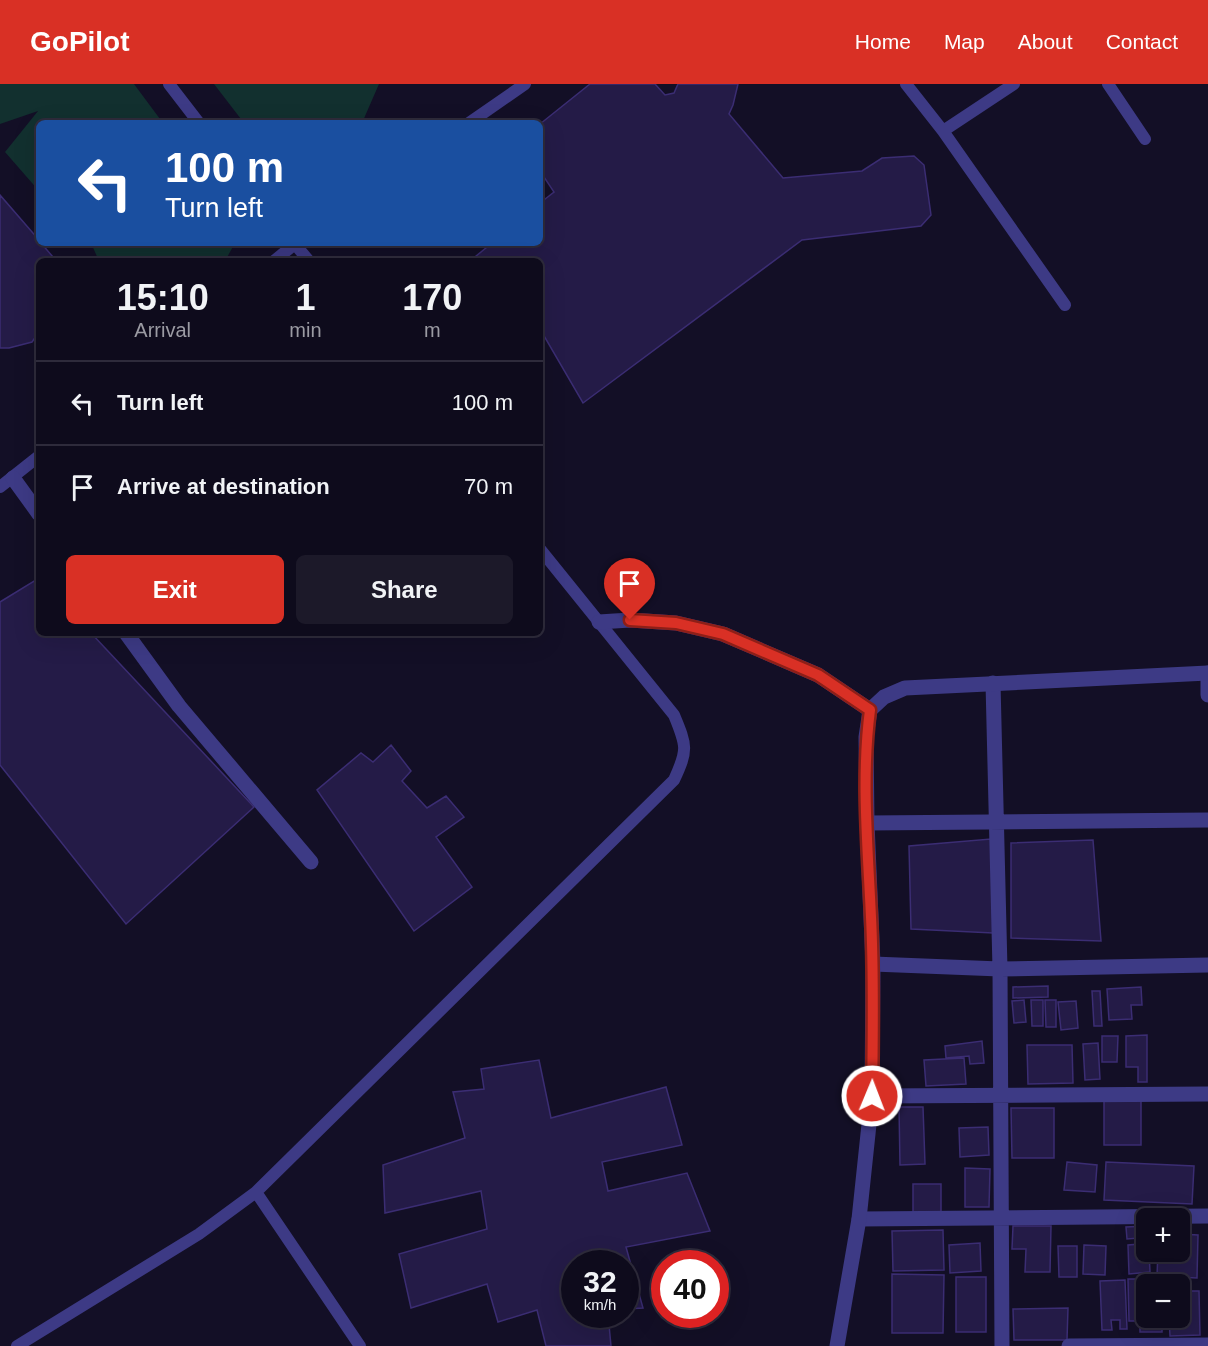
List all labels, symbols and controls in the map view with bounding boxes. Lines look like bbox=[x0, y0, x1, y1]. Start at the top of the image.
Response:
text: GoPilot bbox=[30, 26, 130, 57]
text: Home bbox=[855, 30, 911, 53]
text: Map bbox=[944, 30, 985, 53]
text: About bbox=[1018, 30, 1073, 53]
text: Contact bbox=[1106, 30, 1178, 53]
icon: left bbox=[66, 144, 144, 222]
text: 100 m bbox=[165, 144, 284, 191]
text: Turn left bbox=[165, 193, 263, 223]
text: 15:10 bbox=[117, 277, 209, 318]
text: 1 bbox=[295, 277, 315, 318]
text: 170 bbox=[402, 277, 462, 318]
text: Arrival bbox=[134, 319, 191, 341]
text: min bbox=[289, 319, 322, 341]
text: m bbox=[424, 319, 441, 341]
icon: left bbox=[66, 387, 99, 420]
text: Turn left bbox=[117, 390, 203, 415]
text: 100 m bbox=[452, 390, 513, 415]
icon: arrive bbox=[66, 471, 99, 504]
text: Arrive at destination bbox=[117, 474, 330, 499]
text: 70 m bbox=[464, 474, 513, 499]
button: Exit bbox=[66, 555, 284, 624]
button: Share bbox=[296, 555, 513, 624]
pin bbox=[604, 558, 655, 620]
icon: arrive bbox=[613, 567, 646, 600]
position arrow bbox=[840, 1064, 904, 1128]
map controls bbox=[1136, 1208, 1190, 1328]
button: + bbox=[1136, 1208, 1190, 1262]
speed limit sign: 40 bbox=[651, 1250, 729, 1328]
text: 32 bbox=[583, 1265, 617, 1298]
button: − bbox=[1136, 1274, 1190, 1328]
text: km/h bbox=[584, 1296, 616, 1313]

